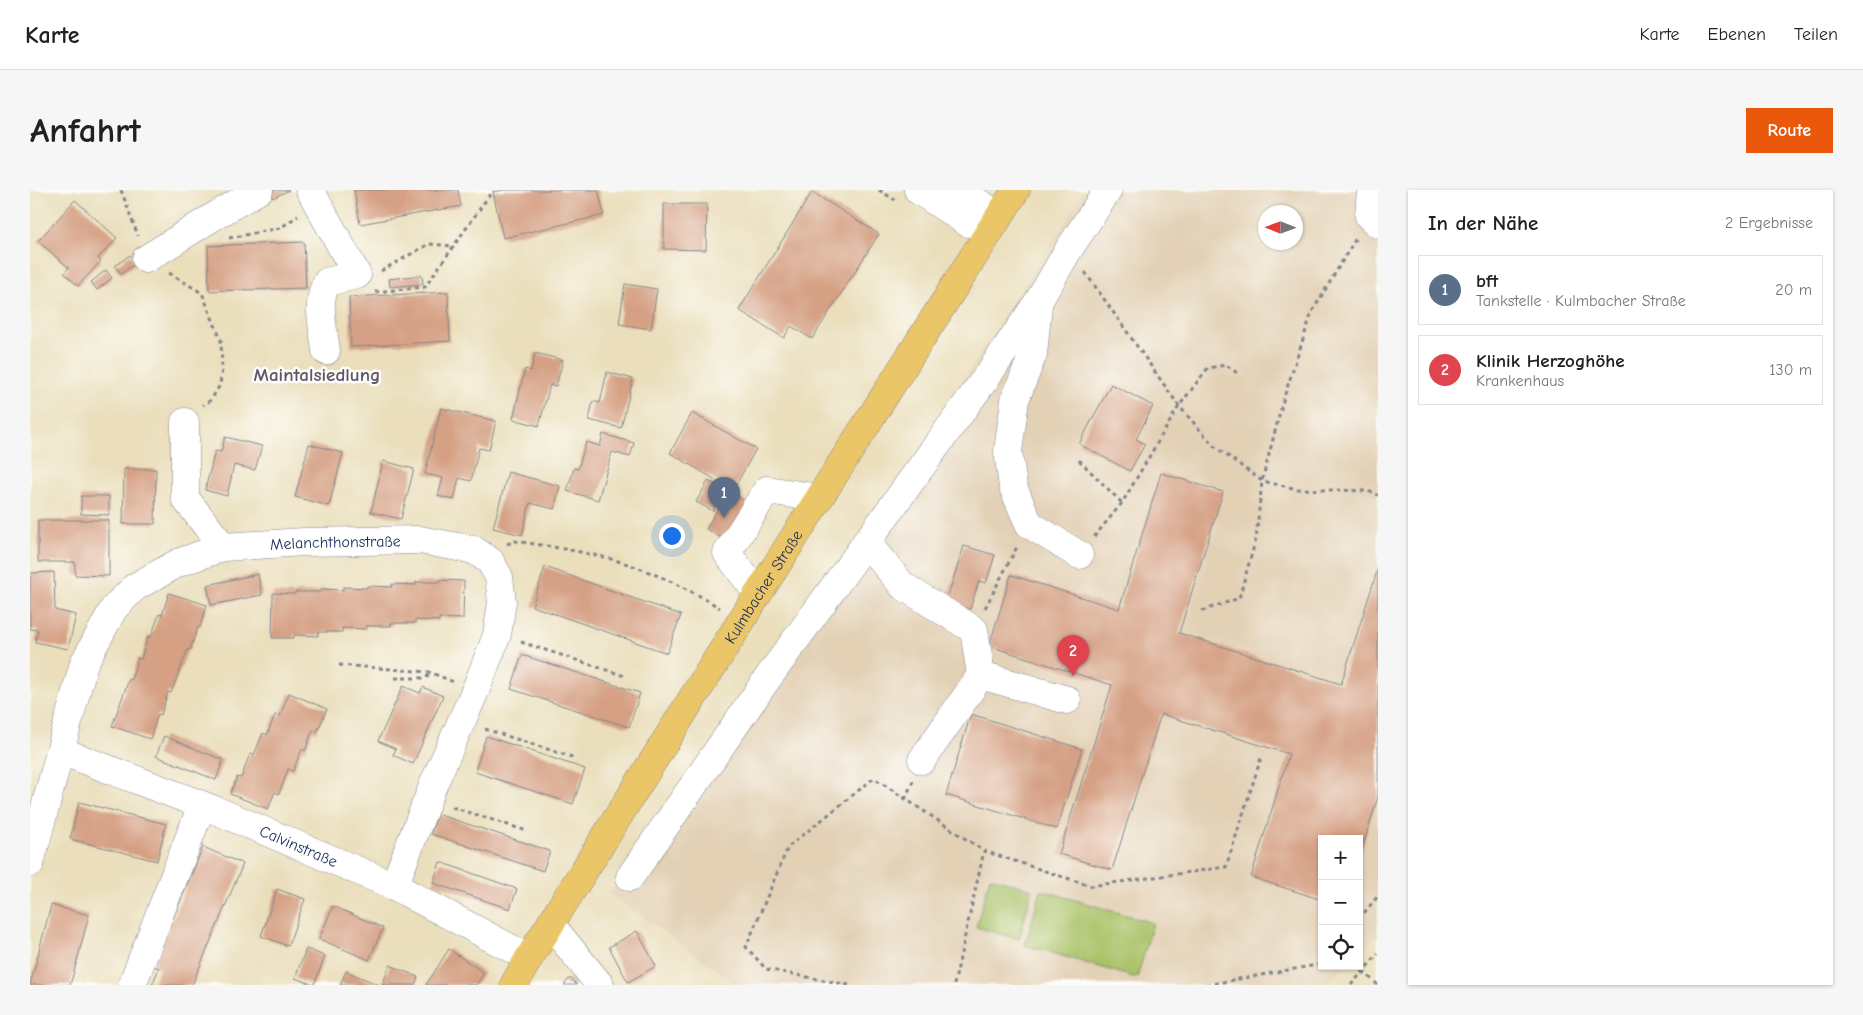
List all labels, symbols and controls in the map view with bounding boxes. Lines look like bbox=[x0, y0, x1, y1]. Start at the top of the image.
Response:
text: Karte bbox=[25, 21, 79, 49]
text: Karte bbox=[1639, 24, 1680, 45]
text: Ebenen bbox=[1708, 24, 1766, 45]
text: Teilen bbox=[1794, 24, 1838, 45]
button: Route bbox=[1746, 108, 1833, 153]
text: Anfahrt bbox=[30, 110, 141, 151]
north arrow bbox=[1258, 205, 1303, 250]
text: In der Nähe bbox=[1428, 211, 1538, 235]
text: 2 Ergebnisse bbox=[1725, 214, 1813, 232]
text: bft bbox=[1476, 270, 1498, 292]
text: 1 bbox=[1442, 281, 1448, 299]
text: 20 m bbox=[1775, 281, 1812, 299]
text: Tankstelle · Kulmbacher Straße bbox=[1476, 292, 1686, 310]
text: Klinik Herzoghöhe bbox=[1476, 350, 1625, 372]
text: 2 bbox=[1441, 361, 1449, 379]
text: 130 m bbox=[1769, 361, 1812, 379]
district label: Maintalsiedlung bbox=[254, 364, 380, 386]
text: Krankenhaus bbox=[1476, 372, 1564, 390]
pin: 1 bbox=[708, 477, 740, 518]
your location bbox=[659, 523, 685, 549]
street label: Kulmbacher Straße bbox=[721, 527, 807, 647]
street label: Melanchthonstraße bbox=[269, 532, 401, 554]
pin: 2 bbox=[1057, 635, 1089, 676]
street label: Calvinstraße bbox=[257, 822, 340, 871]
map controls bbox=[1318, 835, 1363, 970]
button: + bbox=[1318, 835, 1363, 880]
button: − bbox=[1318, 880, 1363, 925]
button: locate bbox=[1318, 925, 1363, 970]

